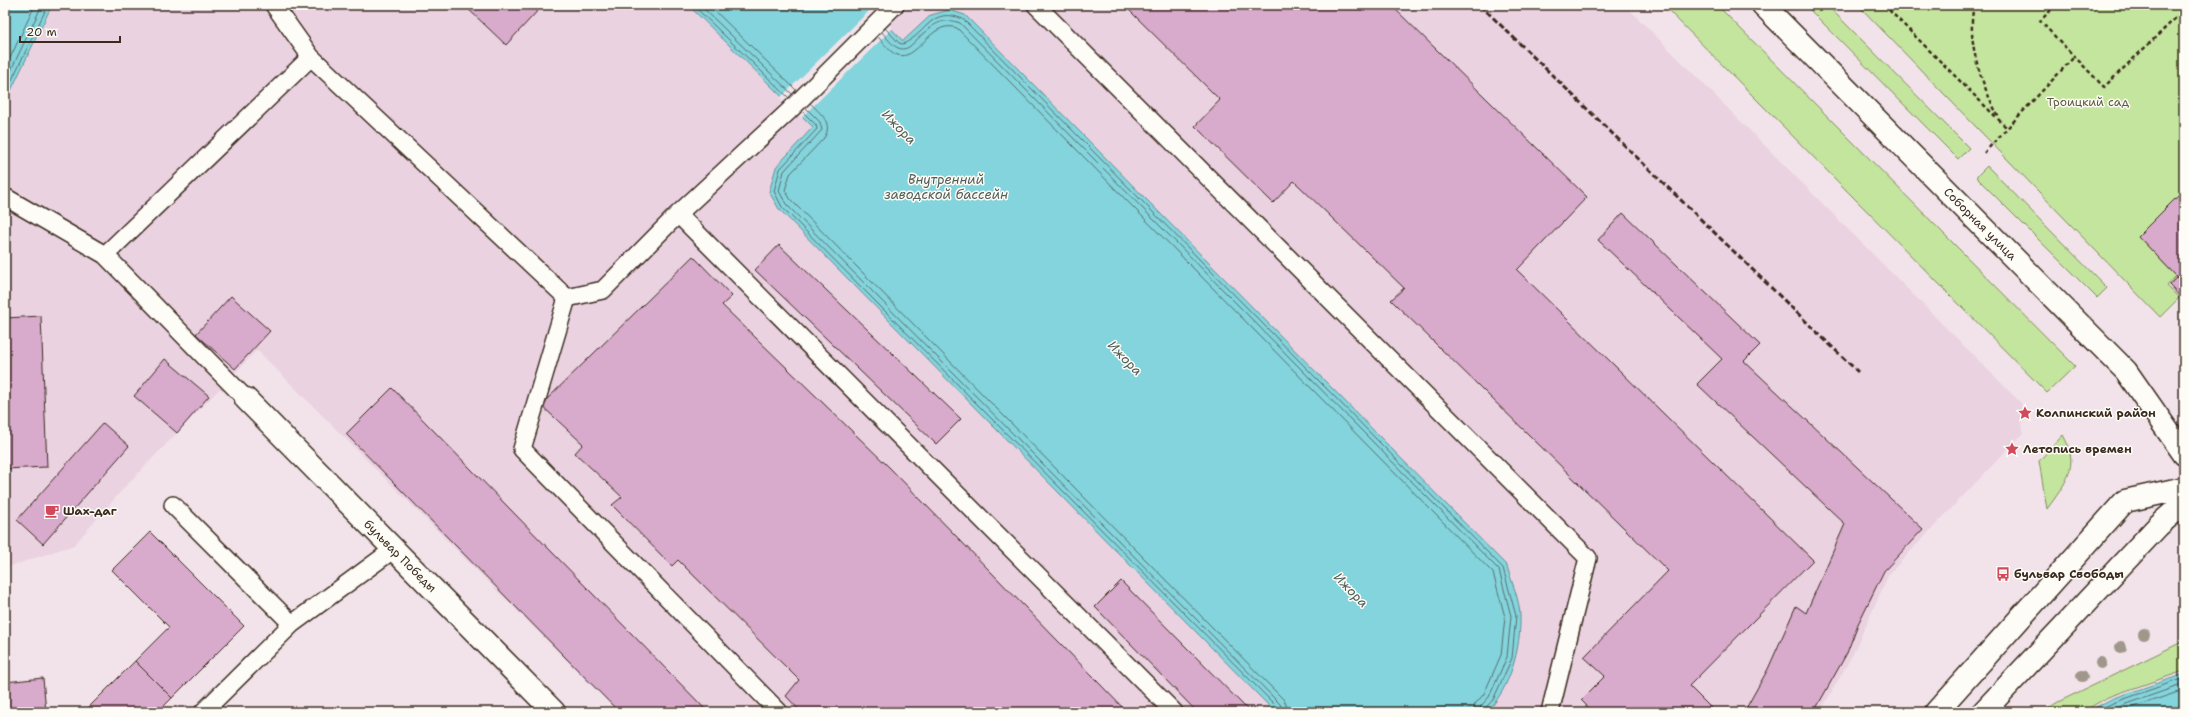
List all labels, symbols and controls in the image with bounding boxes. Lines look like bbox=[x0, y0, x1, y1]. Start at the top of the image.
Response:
scale bar bbox=[20, 18, 120, 44]
text: 20 m bbox=[26, 24, 57, 40]
park label: Троицкий сад bbox=[2047, 94, 2130, 110]
water label: Ижора bbox=[878, 106, 920, 148]
water label: Внутренний заводской бассейн bbox=[884, 171, 1008, 203]
street label: Соборная улица bbox=[1940, 184, 2020, 264]
water label: Ижора bbox=[1104, 337, 1146, 379]
place icon: Колпинский район bbox=[2017, 405, 2033, 421]
place label: Колпинский район bbox=[2036, 405, 2156, 421]
place icon: Летопись времен bbox=[2004, 441, 2020, 457]
place label: Летопись времен bbox=[2023, 441, 2132, 457]
cafe icon: Шах-даг bbox=[44, 503, 60, 519]
place label: Шах-даг bbox=[63, 503, 118, 519]
street label: бульвар Победы bbox=[360, 516, 440, 596]
bus stop icon: бульвар Свободы bbox=[1995, 566, 2011, 582]
place label: бульвар Свободы bbox=[2014, 566, 2124, 582]
water label: Ижора bbox=[1330, 569, 1372, 611]

